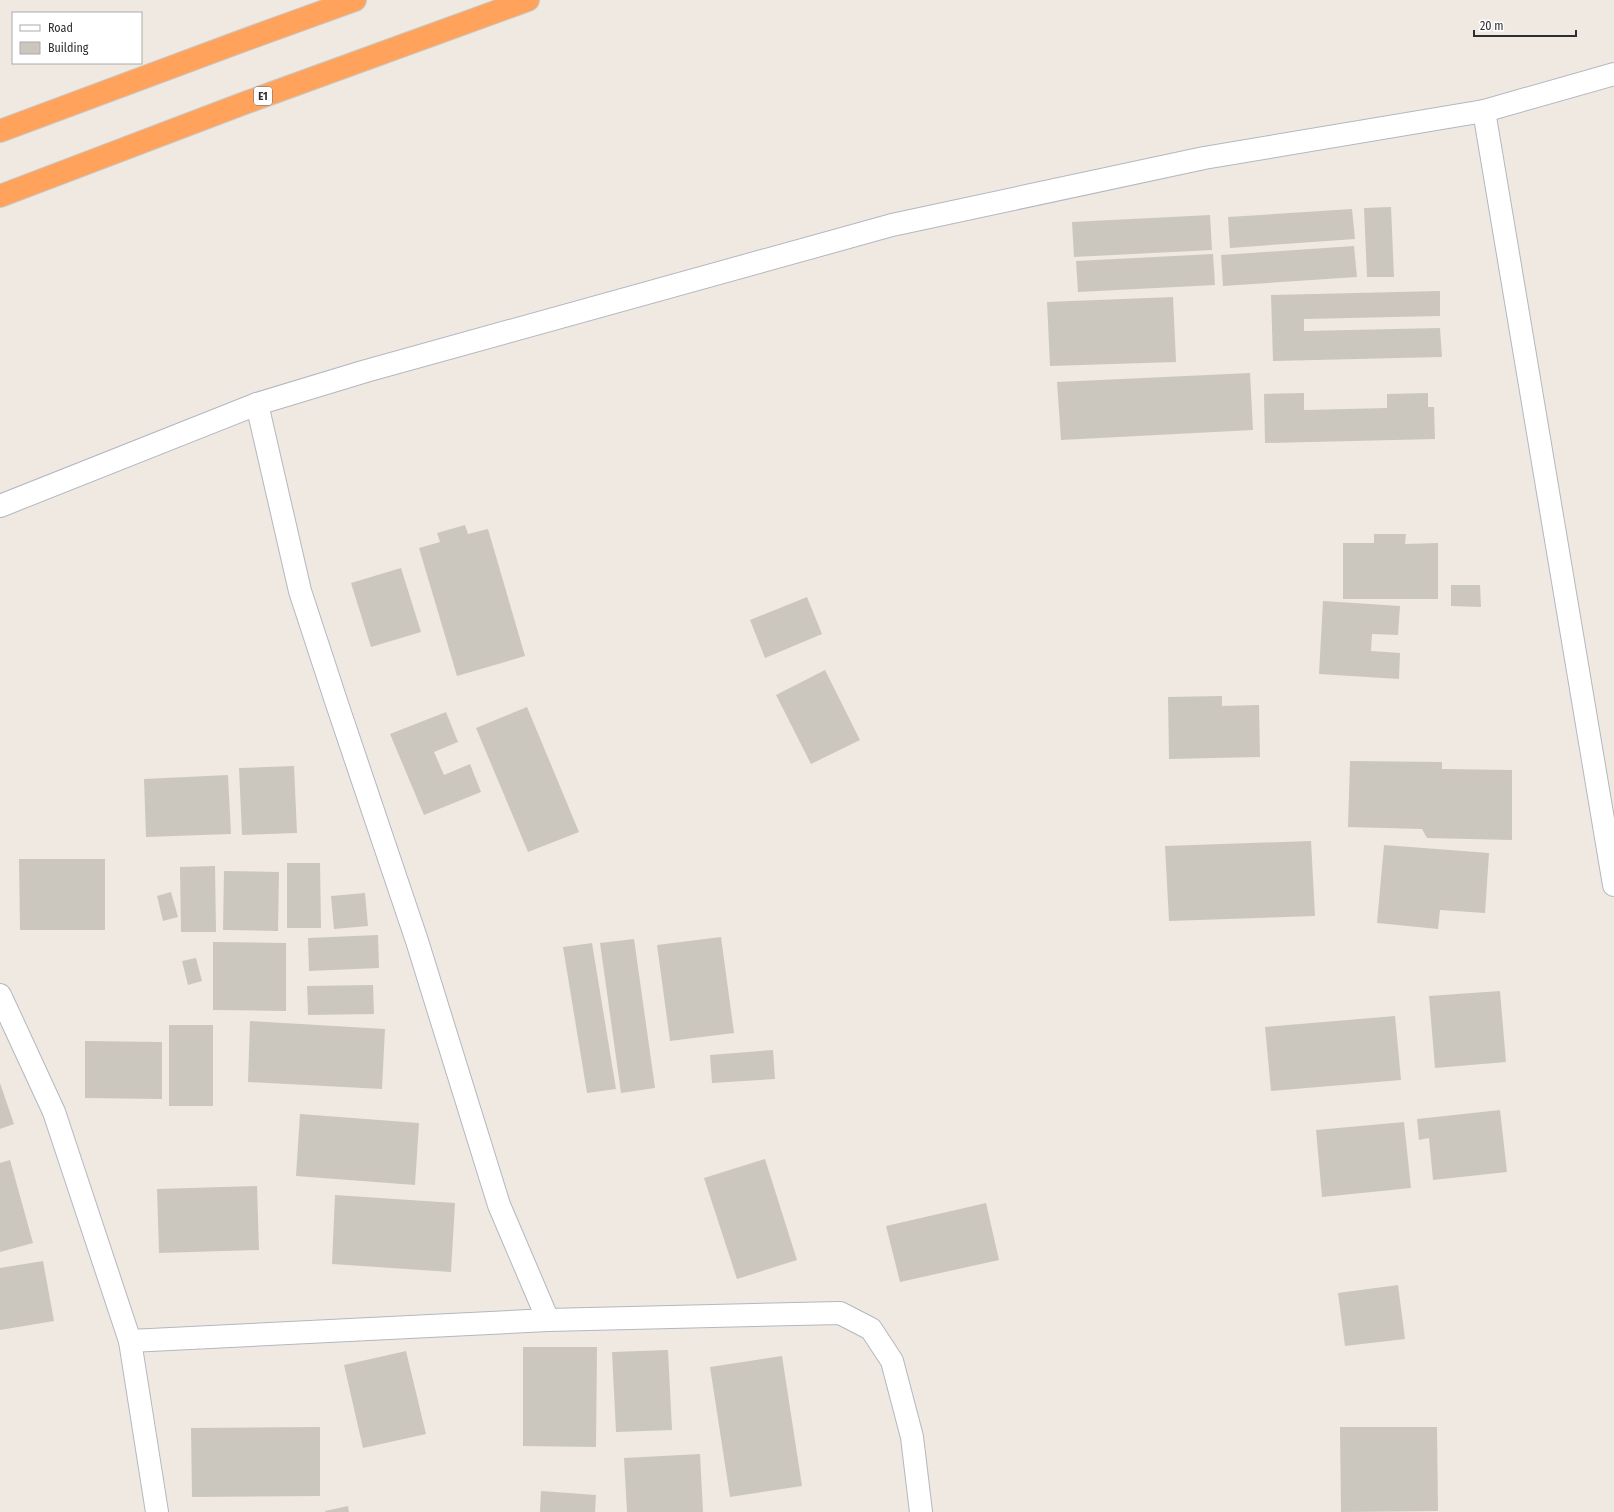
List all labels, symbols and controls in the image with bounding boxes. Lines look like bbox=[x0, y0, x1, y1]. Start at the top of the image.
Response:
legend bbox=[12, 12, 142, 64]
scale bar bbox=[1474, 12, 1576, 38]
text: 20 m bbox=[1480, 19, 1504, 33]
text: Road bbox=[48, 21, 73, 35]
text: Building bbox=[48, 41, 89, 55]
road number: E1 bbox=[254, 87, 272, 105]

